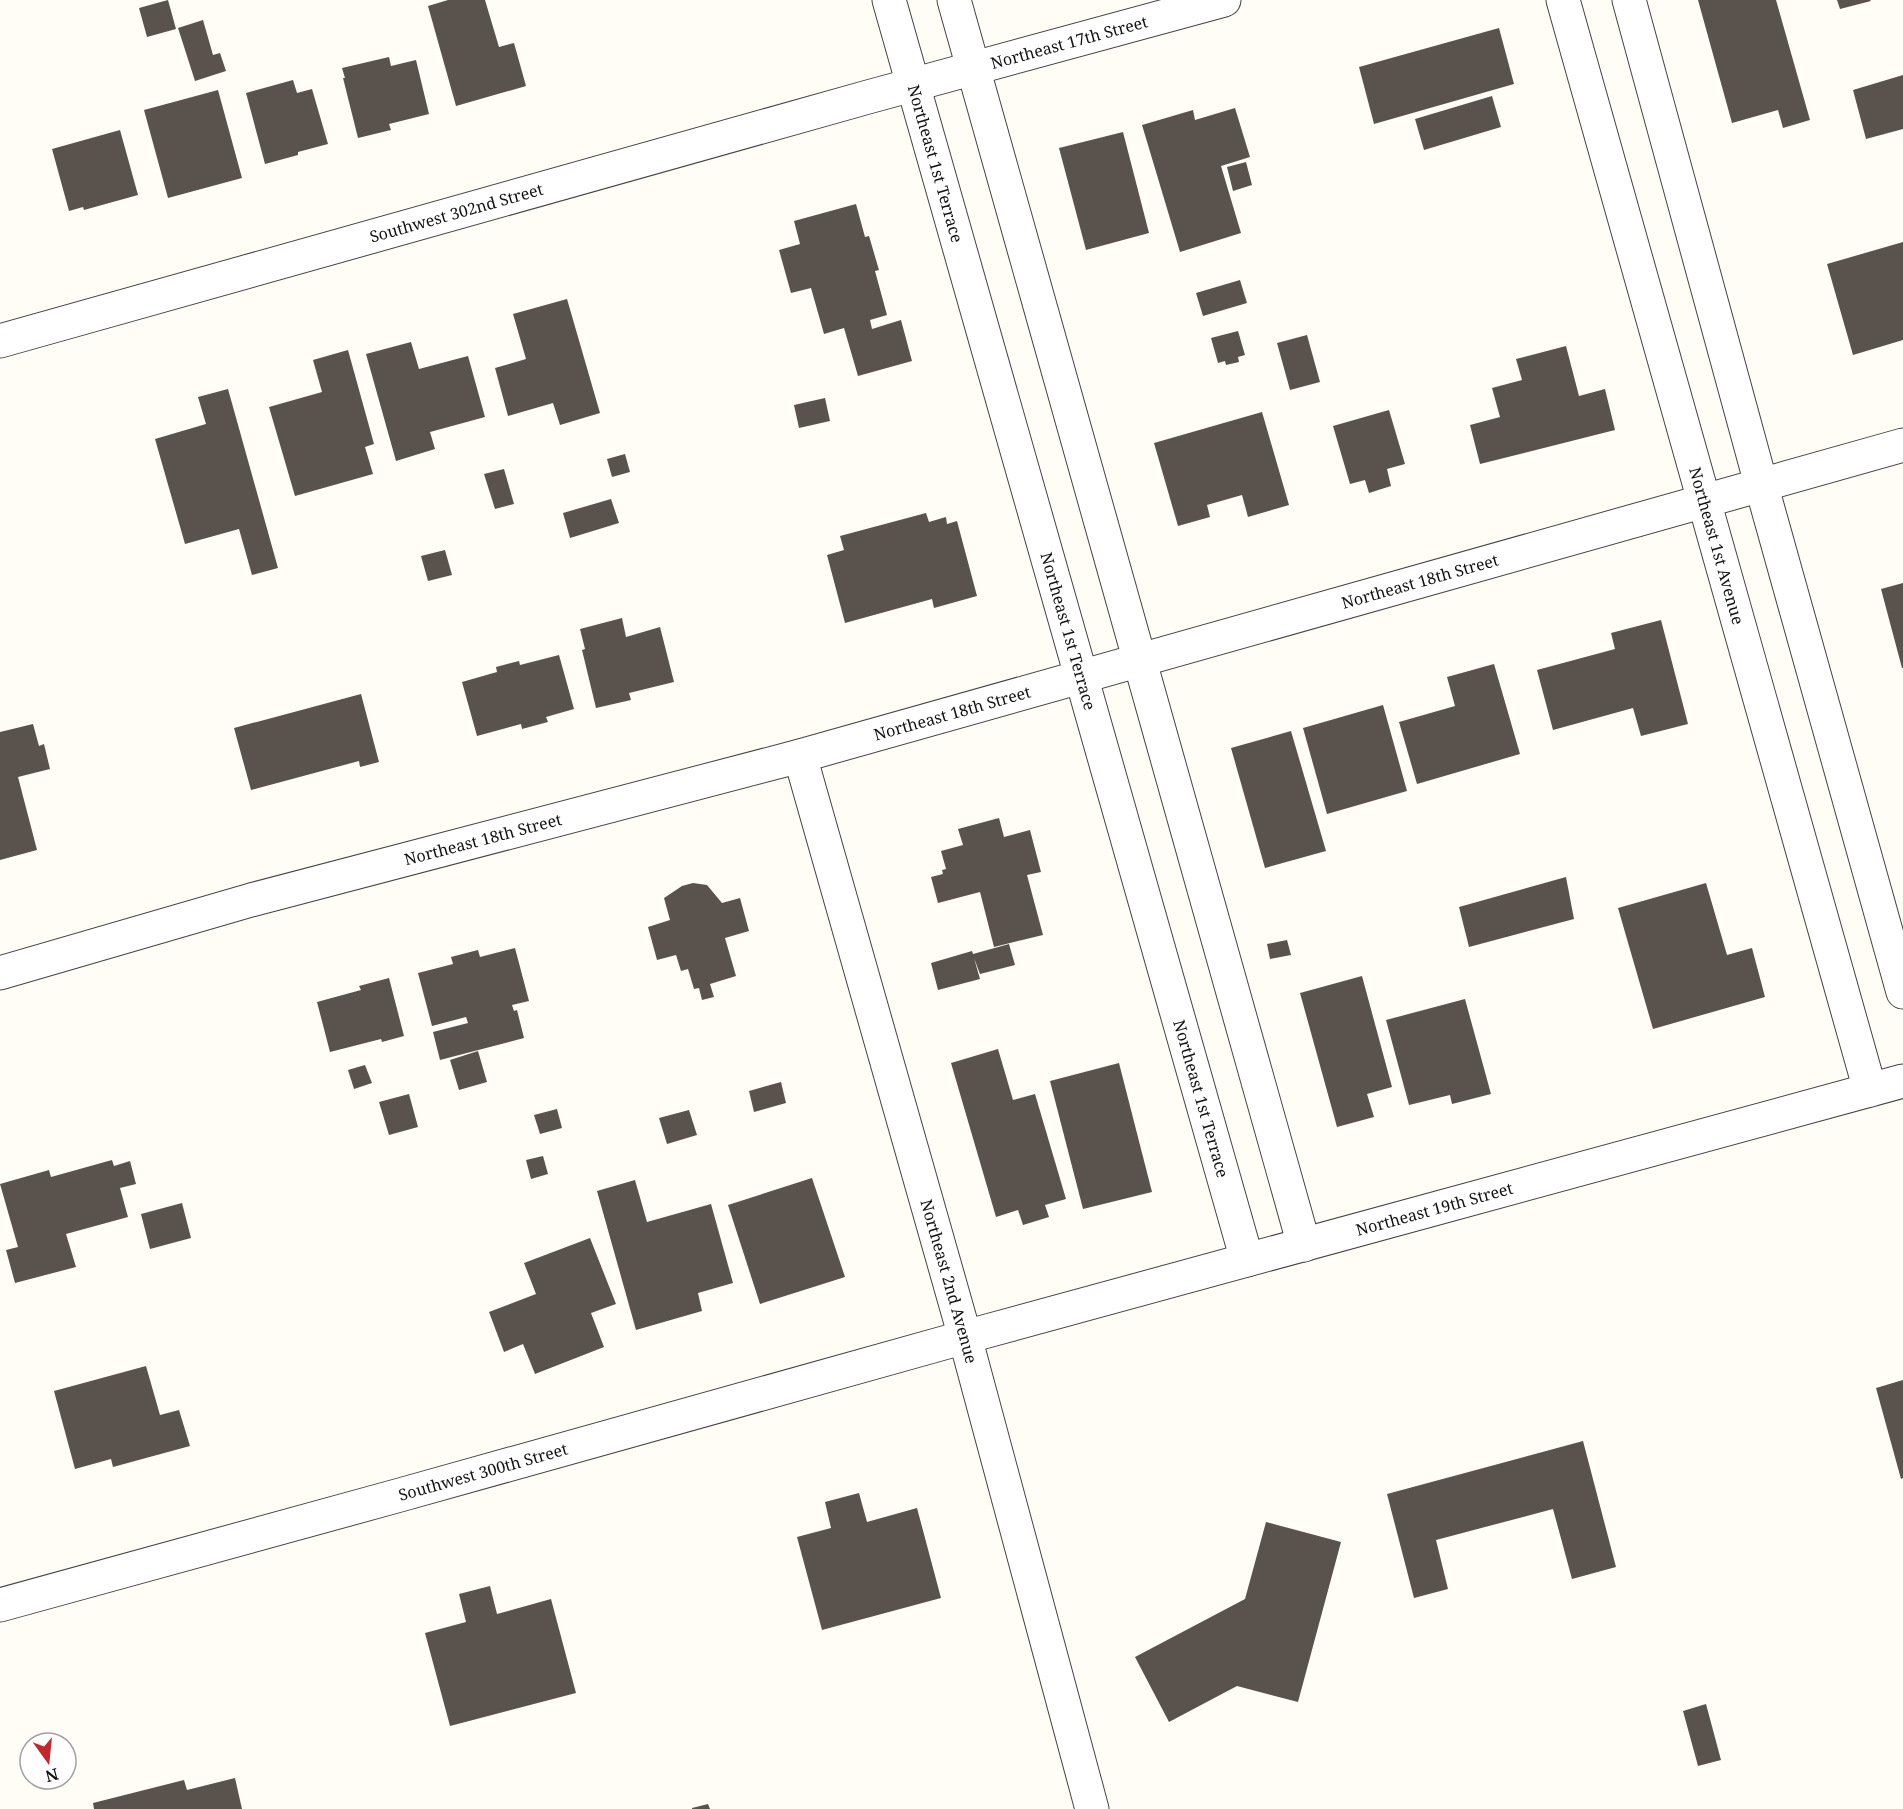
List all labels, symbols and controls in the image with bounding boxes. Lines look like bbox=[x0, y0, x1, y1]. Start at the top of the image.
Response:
street label: Northeast 17th Street bbox=[988, 10, 1150, 74]
street label: Northeast 1st Terrace bbox=[903, 82, 968, 245]
street label: Southwest 302nd Street bbox=[367, 178, 546, 248]
street label: Northeast 1st Avenue bbox=[1684, 465, 1749, 627]
street label: Northeast 18th Street bbox=[1339, 549, 1501, 614]
street label: Northeast 1st Terrace bbox=[1035, 550, 1101, 713]
street label: Northeast 18th Street bbox=[871, 680, 1033, 746]
street label: Northeast 18th Street bbox=[402, 808, 564, 870]
street label: Northeast 1st Terrace bbox=[1168, 1017, 1234, 1180]
street label: Northeast 19th Street bbox=[1353, 1177, 1516, 1241]
street label: Northeast 2nd Avenue bbox=[915, 1196, 983, 1366]
street label: Southwest 300th Street bbox=[396, 1438, 570, 1506]
north arrow bbox=[18, 1731, 78, 1791]
text: N bbox=[43, 1763, 61, 1788]

